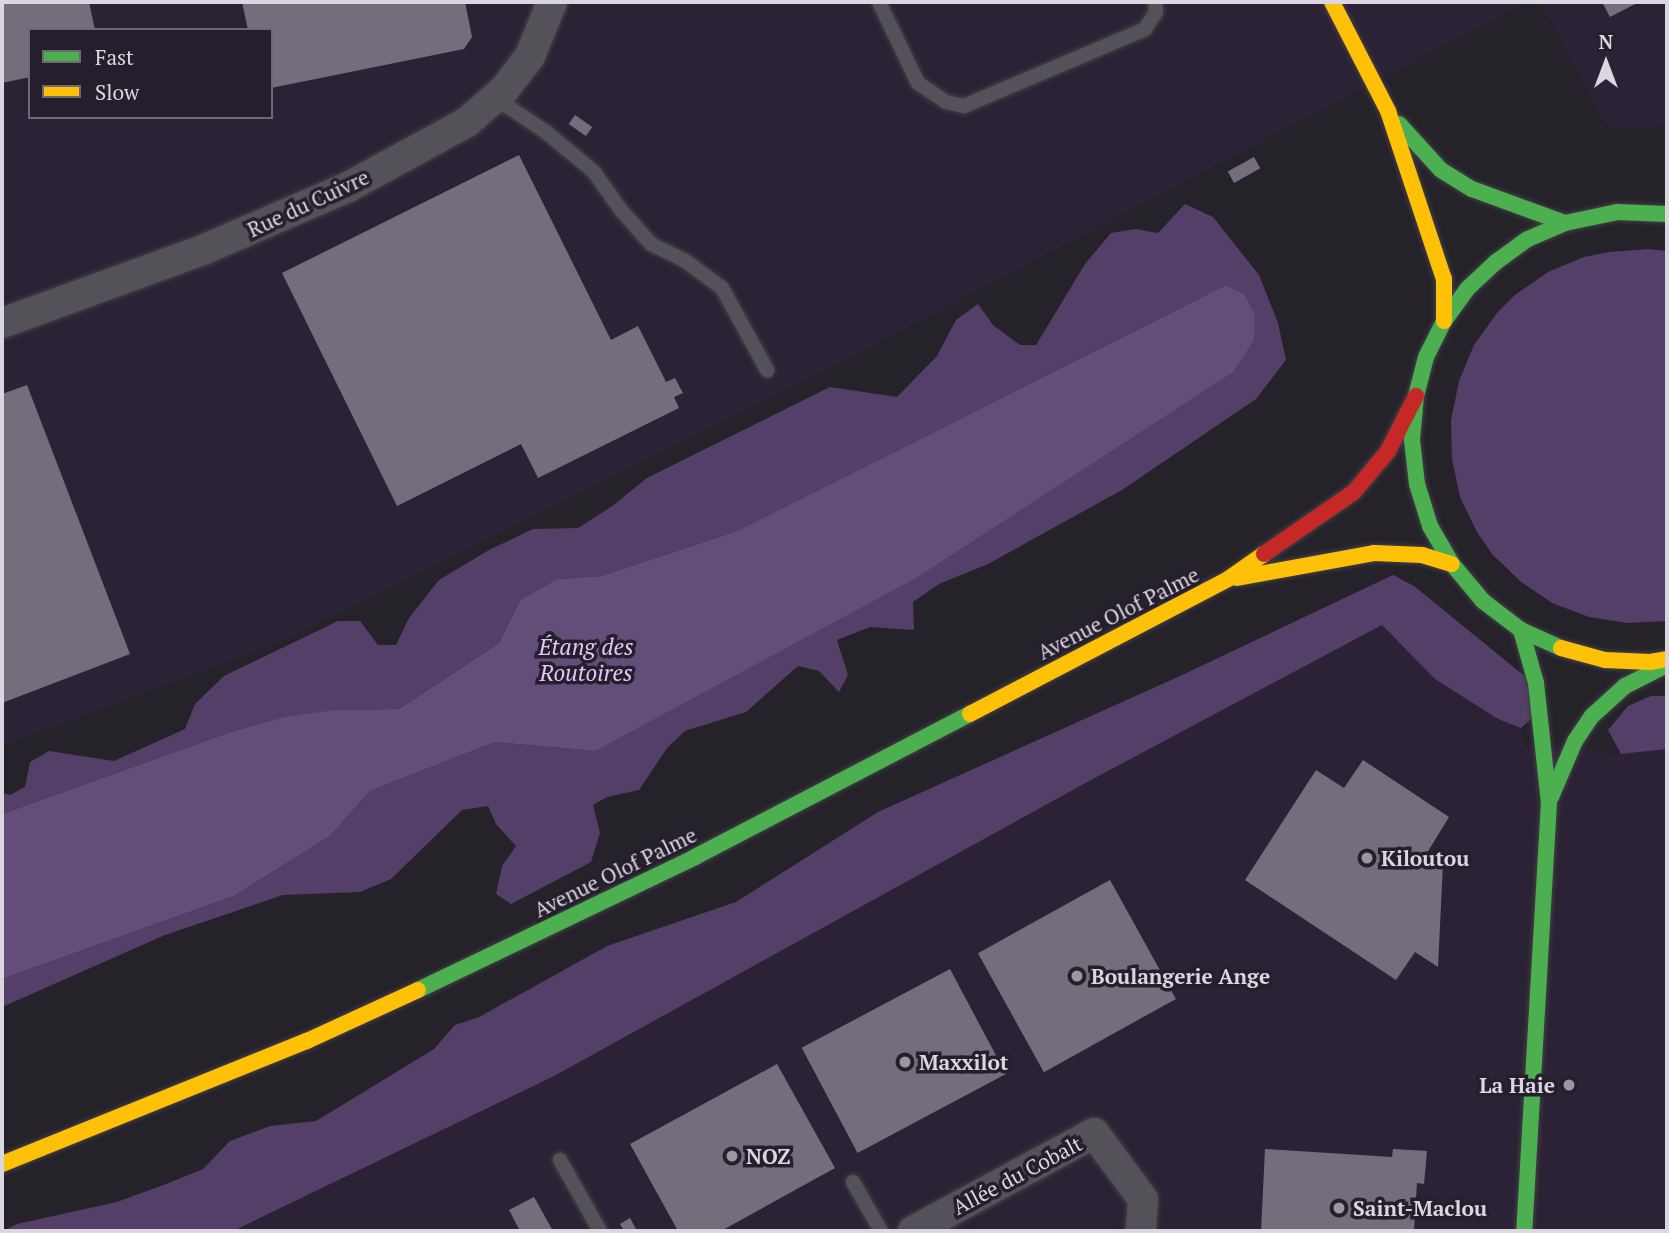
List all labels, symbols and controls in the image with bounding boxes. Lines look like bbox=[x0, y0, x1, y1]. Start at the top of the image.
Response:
legend bbox=[28, 28, 273, 119]
north arrow bbox=[1571, 28, 1641, 98]
text: N bbox=[1599, 29, 1613, 54]
text: Fast bbox=[95, 43, 134, 71]
text: Slow bbox=[95, 78, 139, 106]
street label: Rue du Cuivre bbox=[243, 164, 373, 242]
street label: Avenue Olof Palme bbox=[1033, 561, 1203, 665]
water label: Étang des Routoires bbox=[538, 633, 634, 687]
street label: Avenue Olof Palme bbox=[530, 822, 700, 922]
place label: Kiloutou bbox=[1381, 845, 1469, 871]
marker: Kiloutou bbox=[1359, 850, 1375, 866]
place label: Boulangerie Ange bbox=[1091, 963, 1270, 989]
marker: Boulangerie Ange bbox=[1069, 968, 1085, 984]
place label: Maxxilot bbox=[919, 1049, 1008, 1075]
marker: Maxxilot bbox=[897, 1054, 913, 1070]
place label: La Haie bbox=[1479, 1072, 1555, 1098]
marker: La Haie bbox=[1561, 1077, 1577, 1093]
street label: Allée du Cobalt bbox=[948, 1130, 1086, 1220]
place label: NOZ bbox=[746, 1143, 791, 1169]
marker: NOZ bbox=[724, 1148, 740, 1164]
place label: Saint-Maclou bbox=[1353, 1195, 1487, 1221]
marker: Saint-Maclou bbox=[1331, 1200, 1347, 1216]

